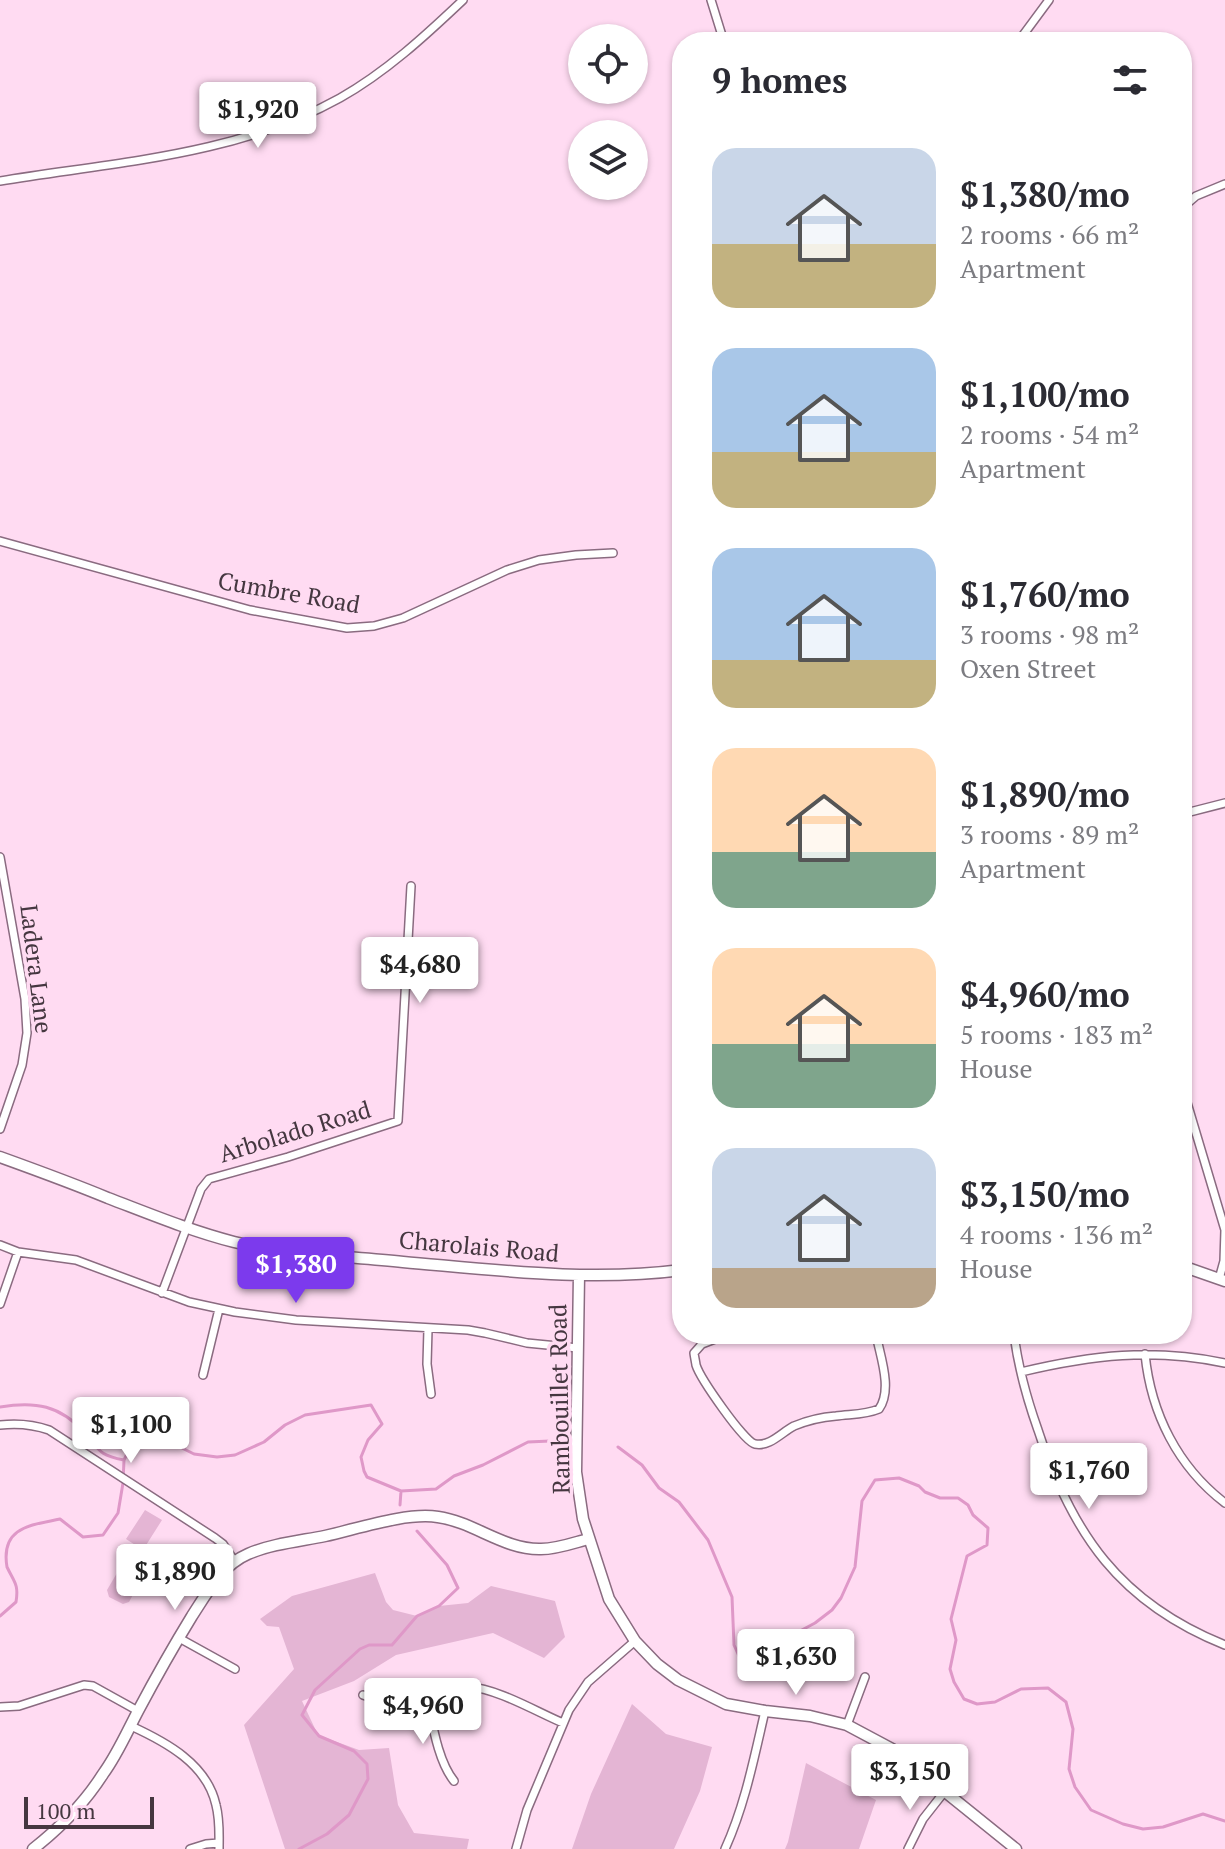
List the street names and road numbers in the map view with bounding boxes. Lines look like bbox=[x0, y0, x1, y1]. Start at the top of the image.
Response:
street label: Cumbre Road bbox=[216, 564, 363, 620]
street label: Ladera Lane bbox=[13, 903, 61, 1035]
street label: Arbolado Road bbox=[215, 1093, 375, 1169]
street label: Charolais Road bbox=[398, 1223, 560, 1269]
street label: Rambouillet Road bbox=[541, 1304, 577, 1494]

